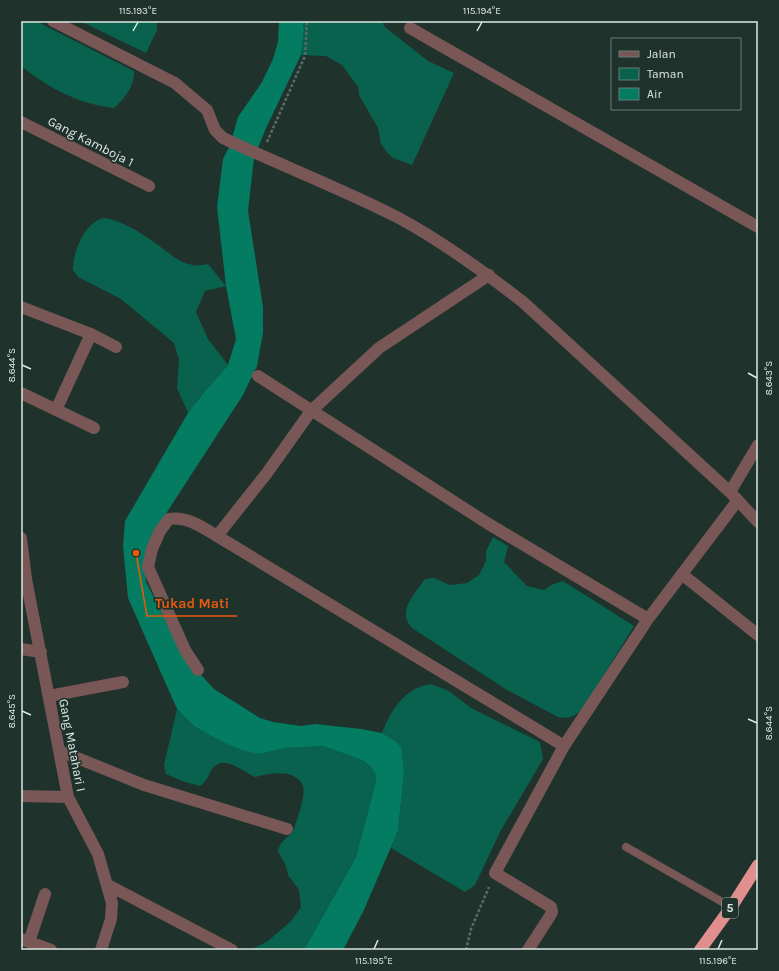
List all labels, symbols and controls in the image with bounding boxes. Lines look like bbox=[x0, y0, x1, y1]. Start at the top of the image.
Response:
text: 115.193°E bbox=[119, 5, 157, 17]
text: 115.194°E bbox=[463, 5, 501, 17]
legend bbox=[611, 38, 741, 110]
text: Jalan bbox=[647, 47, 676, 61]
text: Taman bbox=[647, 67, 684, 81]
text: Air bbox=[647, 87, 662, 101]
street label: Gang Kamboja 1 bbox=[45, 113, 136, 170]
text: 8.644°S bbox=[6, 348, 18, 382]
text: 8.643°S bbox=[763, 361, 775, 395]
callout: Tukad Mati bbox=[147, 590, 237, 616]
text: Tukad Mati bbox=[155, 595, 229, 612]
text: 8.645°S bbox=[6, 694, 18, 728]
street label: Gang Matahari I bbox=[56, 697, 89, 793]
text: 8.644°S bbox=[763, 706, 775, 740]
road number: 5 bbox=[722, 898, 738, 918]
text: 115.195°E bbox=[355, 955, 393, 967]
text: 115.196°E bbox=[699, 955, 737, 967]

